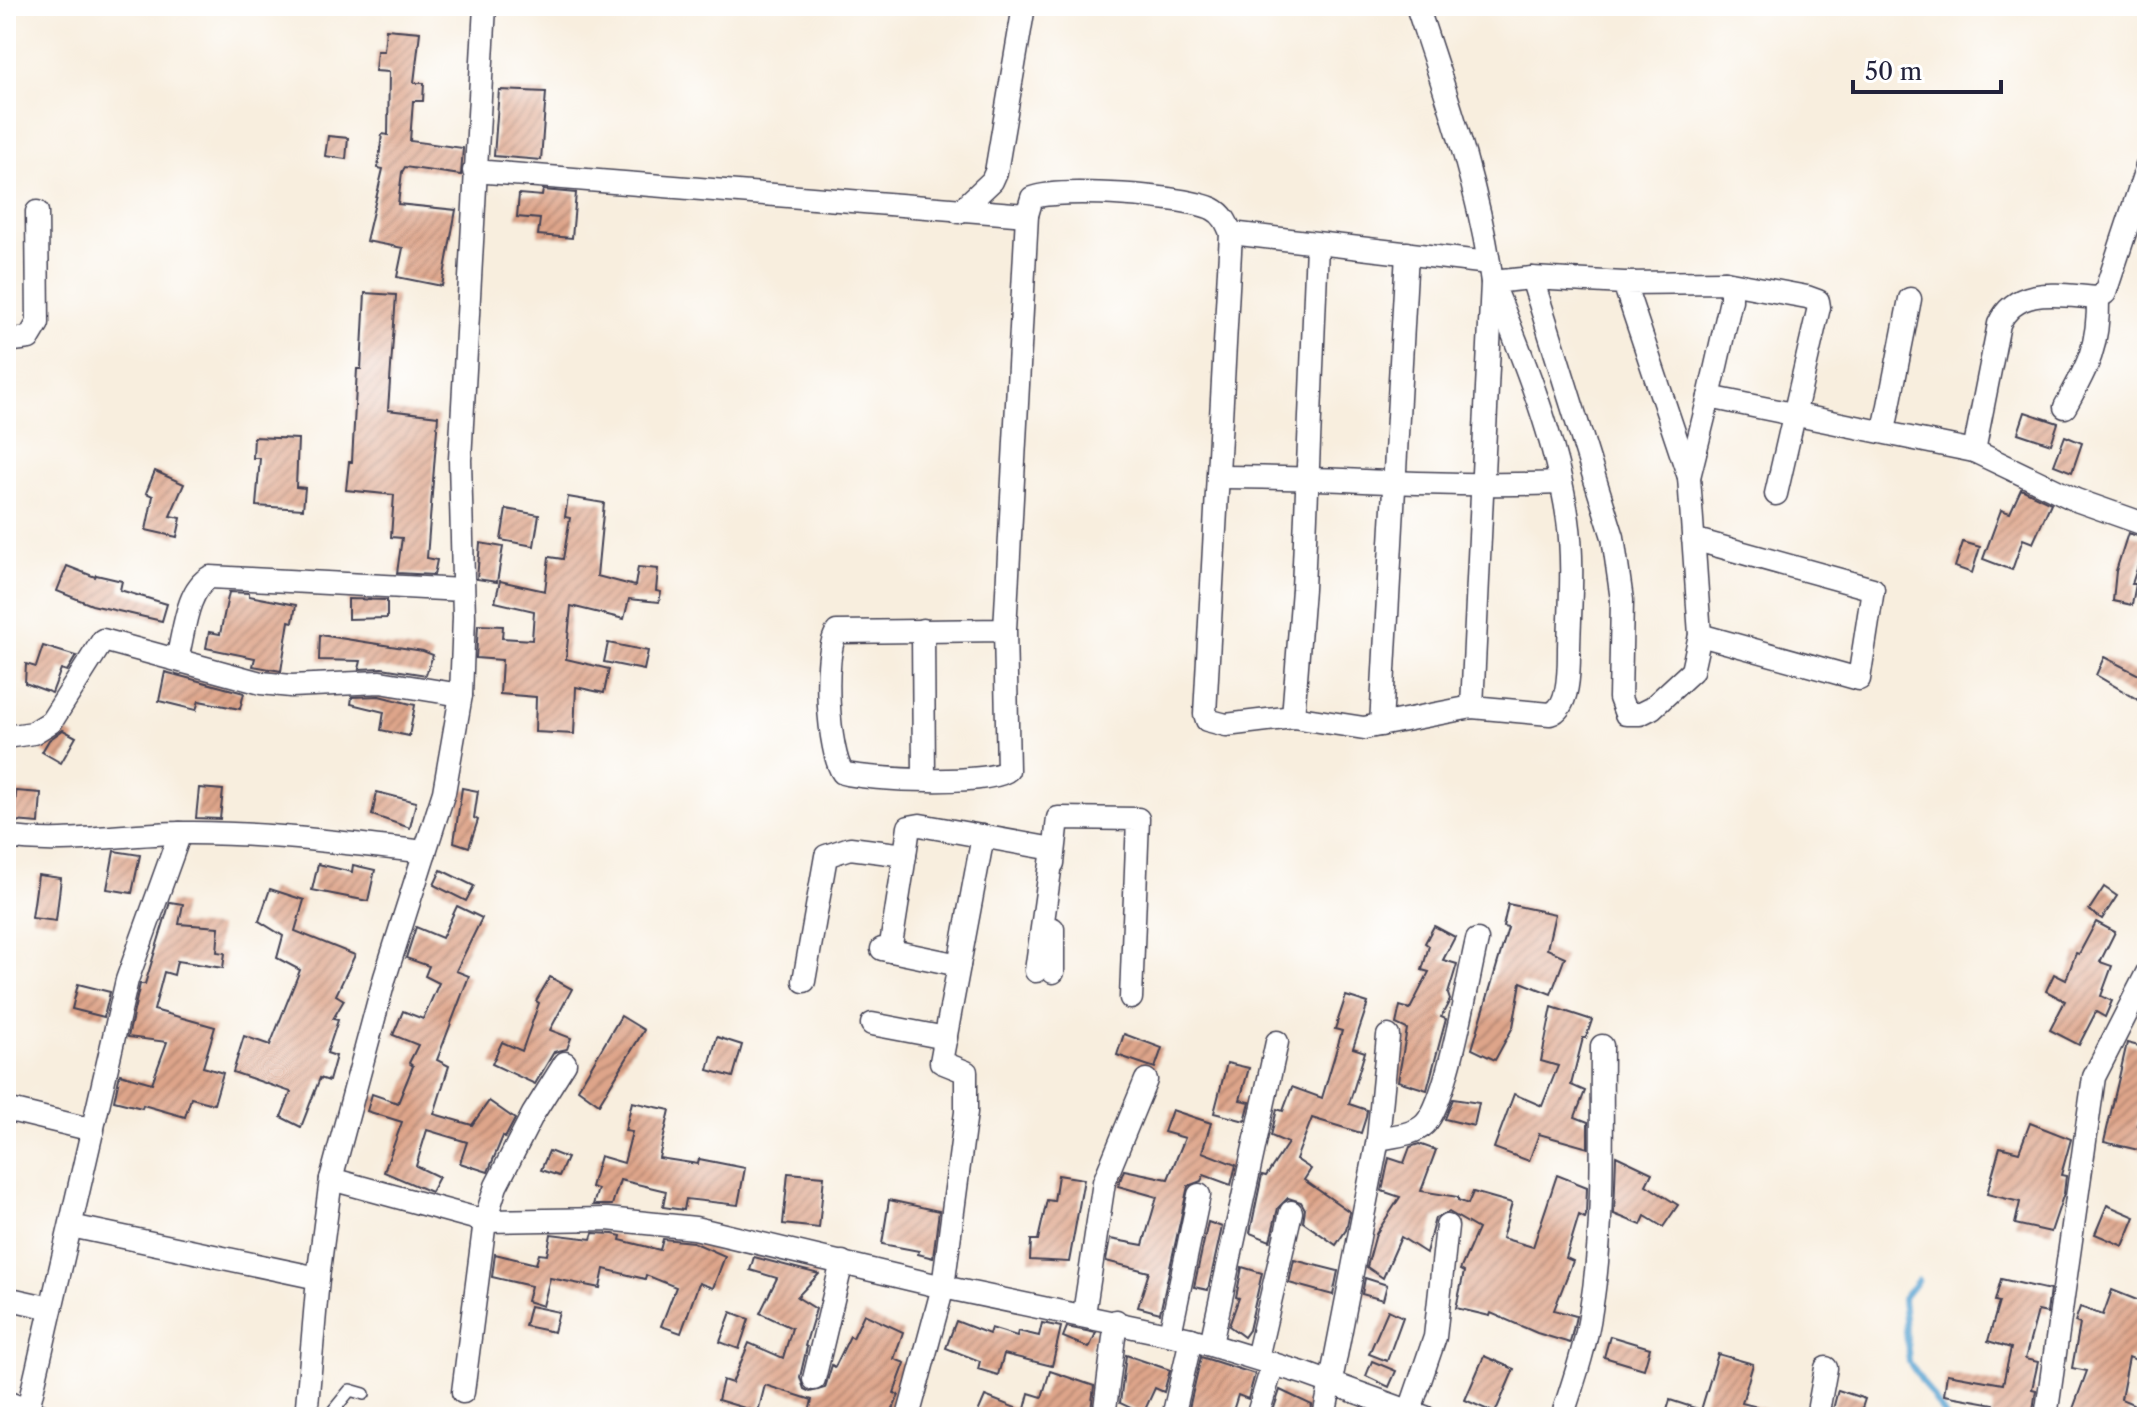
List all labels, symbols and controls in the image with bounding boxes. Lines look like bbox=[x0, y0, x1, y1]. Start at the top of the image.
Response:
scale bar bbox=[1853, 44, 2001, 94]
text: 50 m bbox=[1865, 57, 1922, 86]

